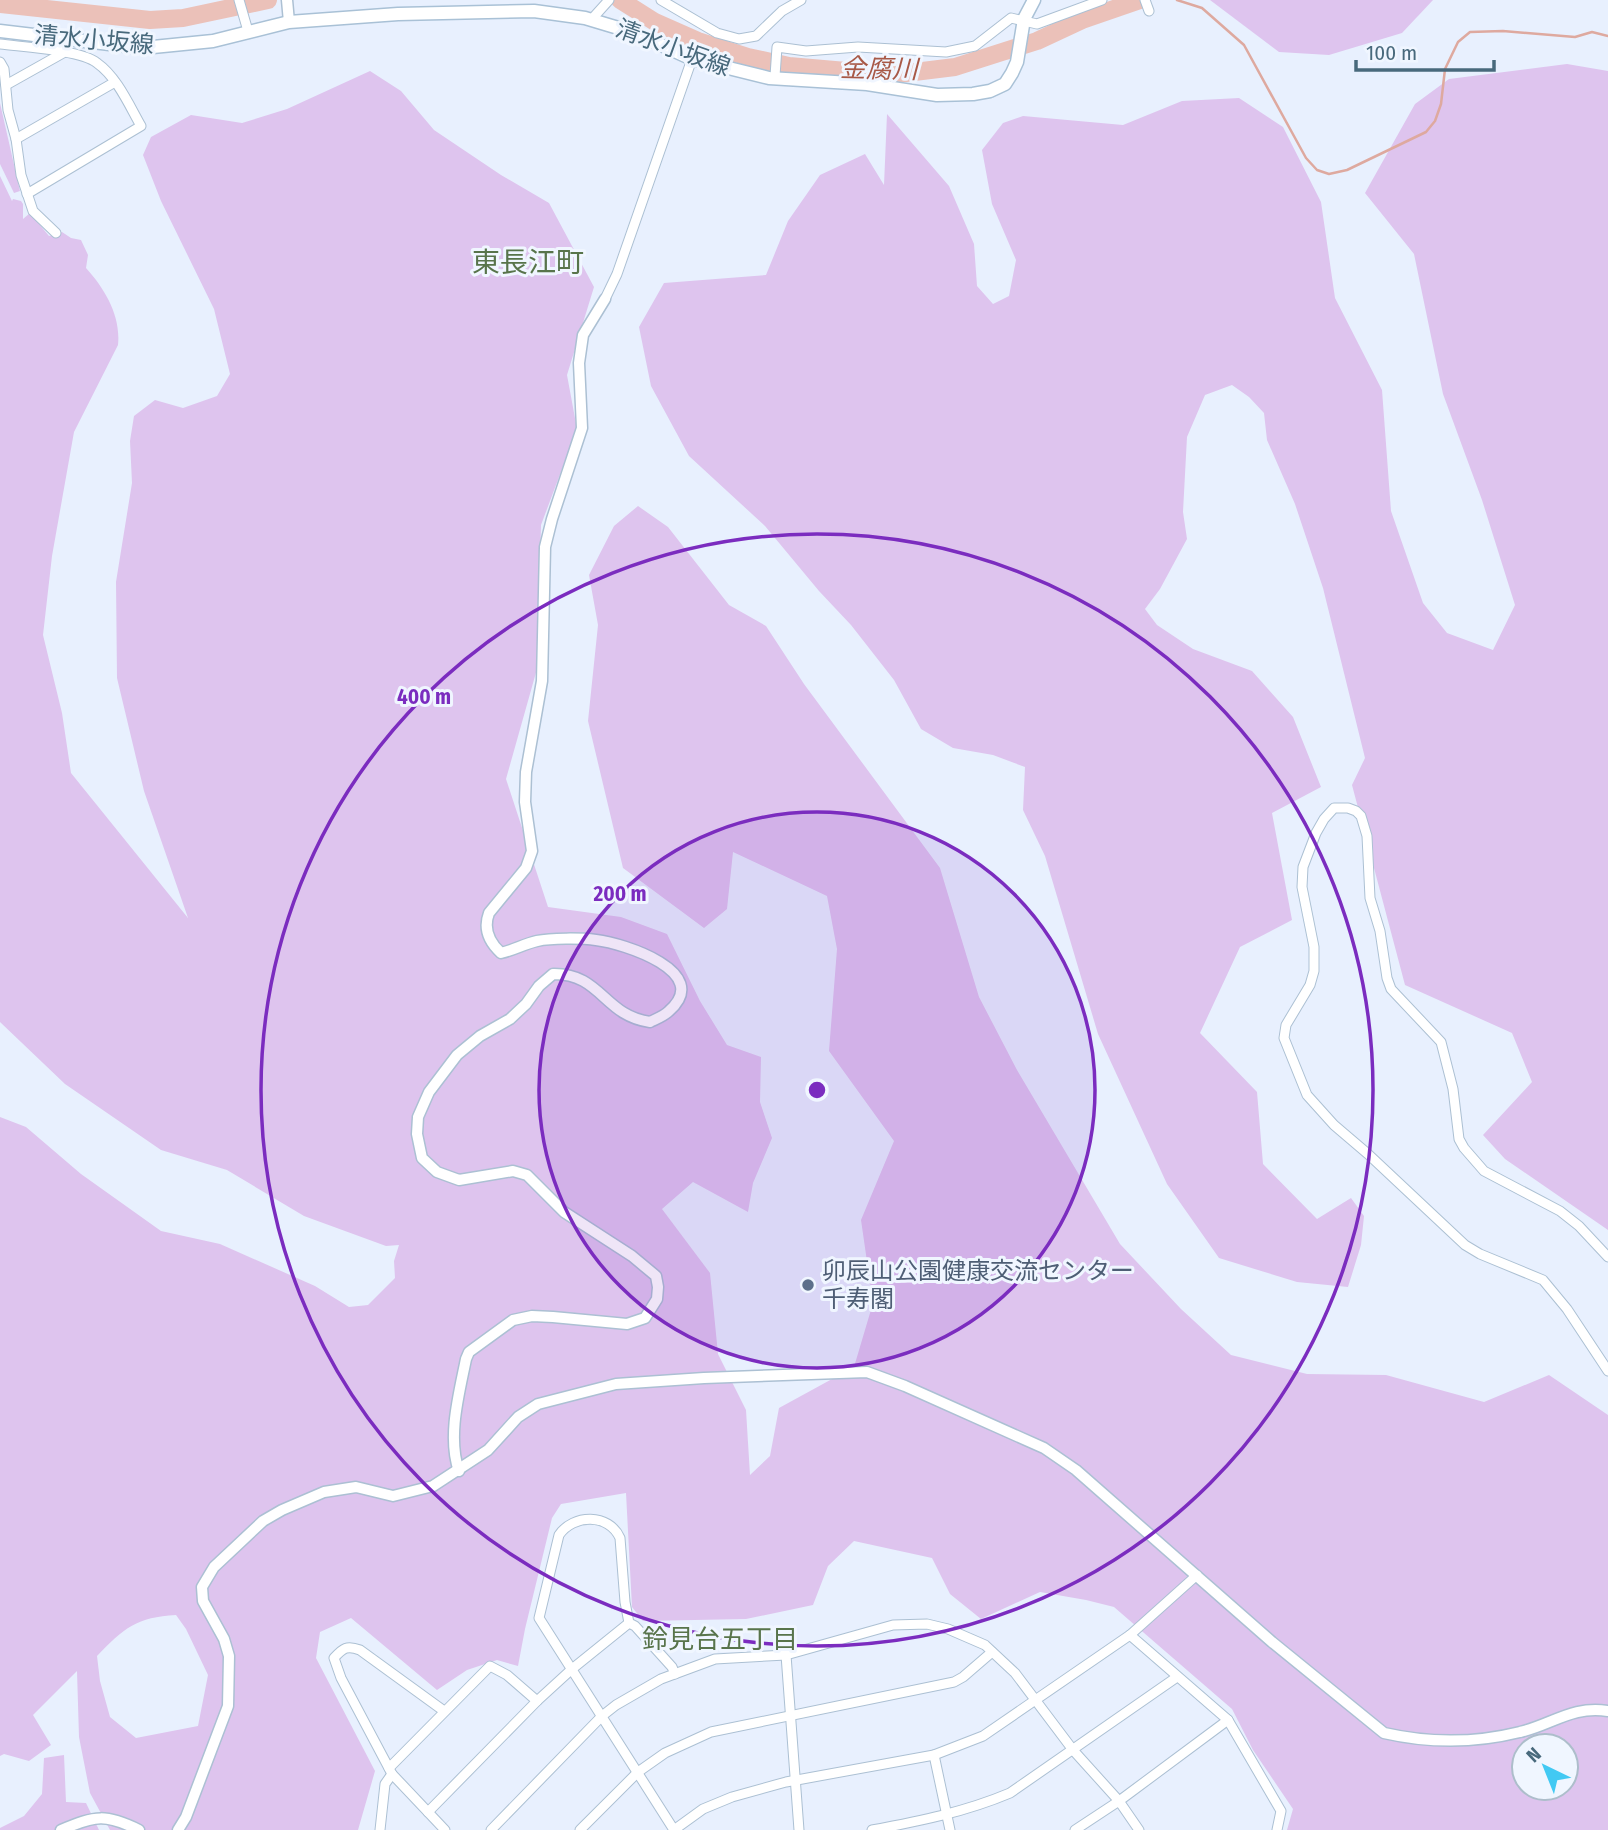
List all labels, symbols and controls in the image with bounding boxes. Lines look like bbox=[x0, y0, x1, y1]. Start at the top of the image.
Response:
street label: 清水小坂線 bbox=[612, 14, 734, 82]
street label: 清水小坂線 bbox=[33, 21, 155, 59]
scale bar bbox=[1356, 28, 1494, 72]
text: 100 m bbox=[1366, 40, 1417, 66]
water label: 金腐川 bbox=[840, 53, 921, 85]
district label: 東長江町 bbox=[472, 246, 584, 279]
text: 400 m bbox=[397, 684, 451, 710]
text: 200 m bbox=[592, 881, 647, 907]
centre of rings bbox=[805, 1078, 829, 1102]
place label: 卯辰山公園健康交流センター 千寿閣 bbox=[822, 1257, 1134, 1313]
marker: 卯辰山公園健康交流センター 千寿閣 bbox=[800, 1277, 816, 1293]
district label: 鈴見台五丁目 bbox=[642, 1624, 798, 1655]
north arrow bbox=[1510, 1732, 1580, 1802]
text: N bbox=[1522, 1743, 1546, 1767]

